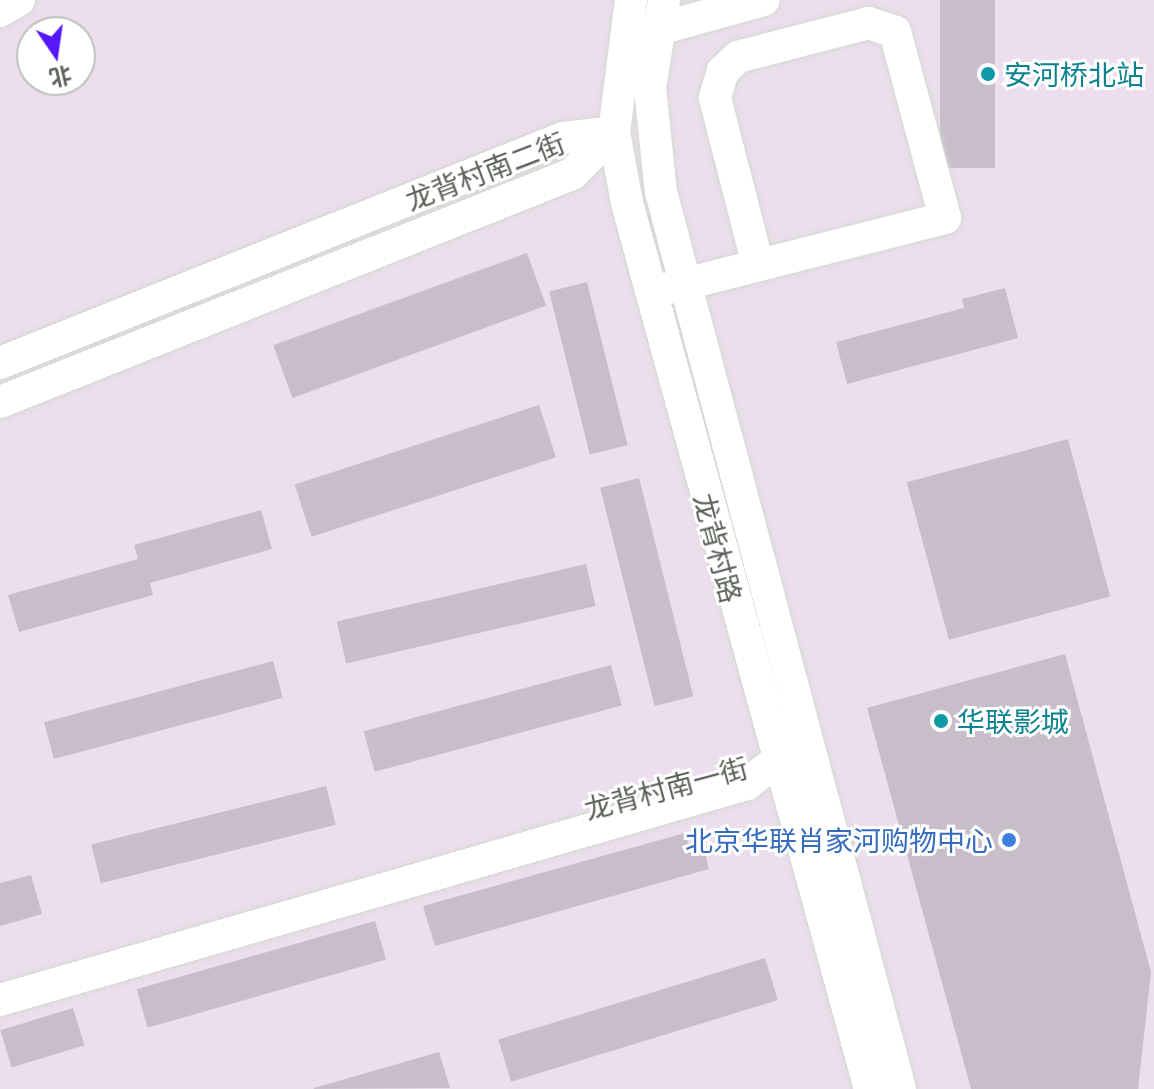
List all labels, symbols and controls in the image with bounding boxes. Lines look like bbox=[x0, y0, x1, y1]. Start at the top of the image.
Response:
north arrow bbox=[16, 16, 96, 96]
place label: 安河桥北站 bbox=[1004, 57, 1144, 91]
text: 北 bbox=[47, 60, 75, 95]
marker: 安河桥北站 bbox=[979, 65, 997, 83]
street label: 龙背村南二街 bbox=[401, 125, 569, 217]
street label: 龙背村路 bbox=[687, 490, 749, 606]
place label: 华联影城 bbox=[957, 704, 1069, 738]
marker: 华联影城 bbox=[932, 712, 950, 730]
street label: 龙背村南一街 bbox=[581, 750, 751, 826]
place label: 北京华联肖家河购物中心 bbox=[685, 823, 993, 857]
marker: 北京华联肖家河购物中心 bbox=[1000, 831, 1018, 849]

